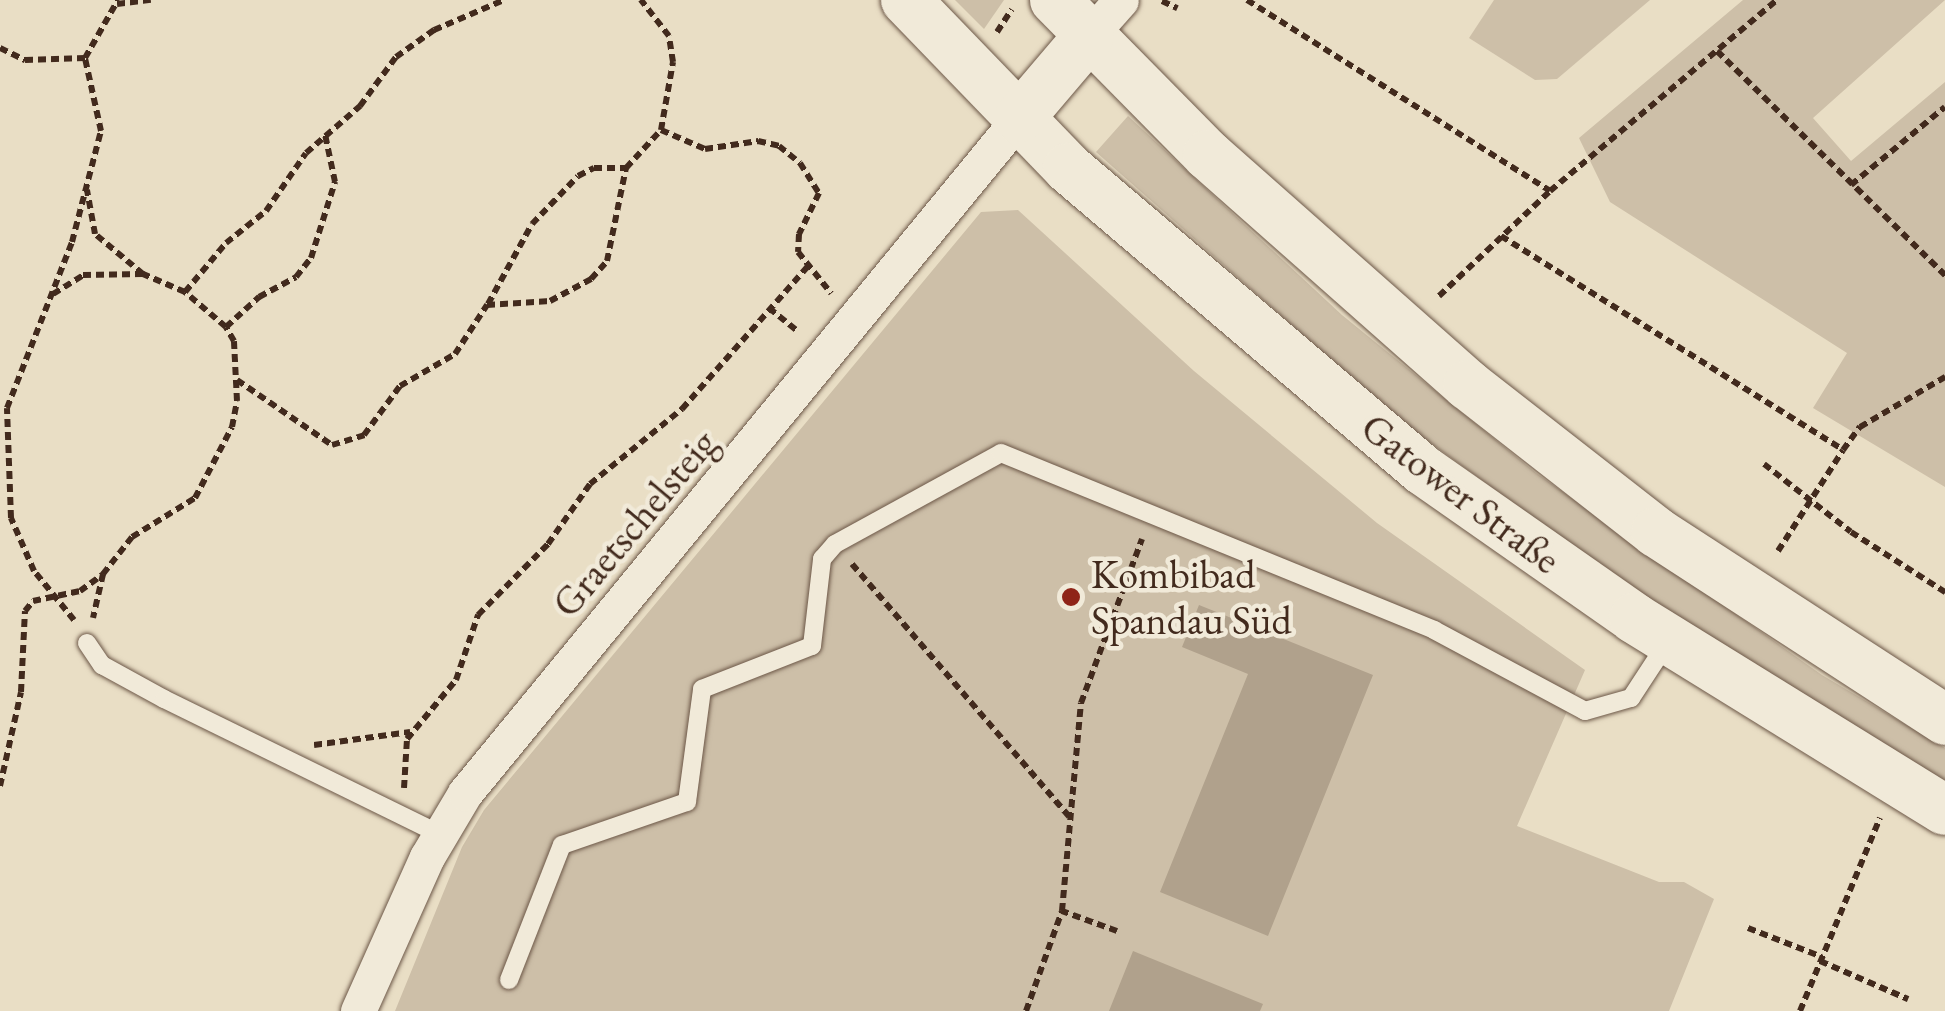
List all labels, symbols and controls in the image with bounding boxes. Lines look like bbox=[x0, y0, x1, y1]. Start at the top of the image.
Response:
street label: Gatower Straße bbox=[1352, 403, 1570, 583]
street label: Graetschelsteig bbox=[542, 420, 726, 626]
place label: Kombibad Spandau Süd bbox=[1091, 550, 1292, 644]
marker: Kombibad Spandau Süd bbox=[1060, 586, 1082, 608]

